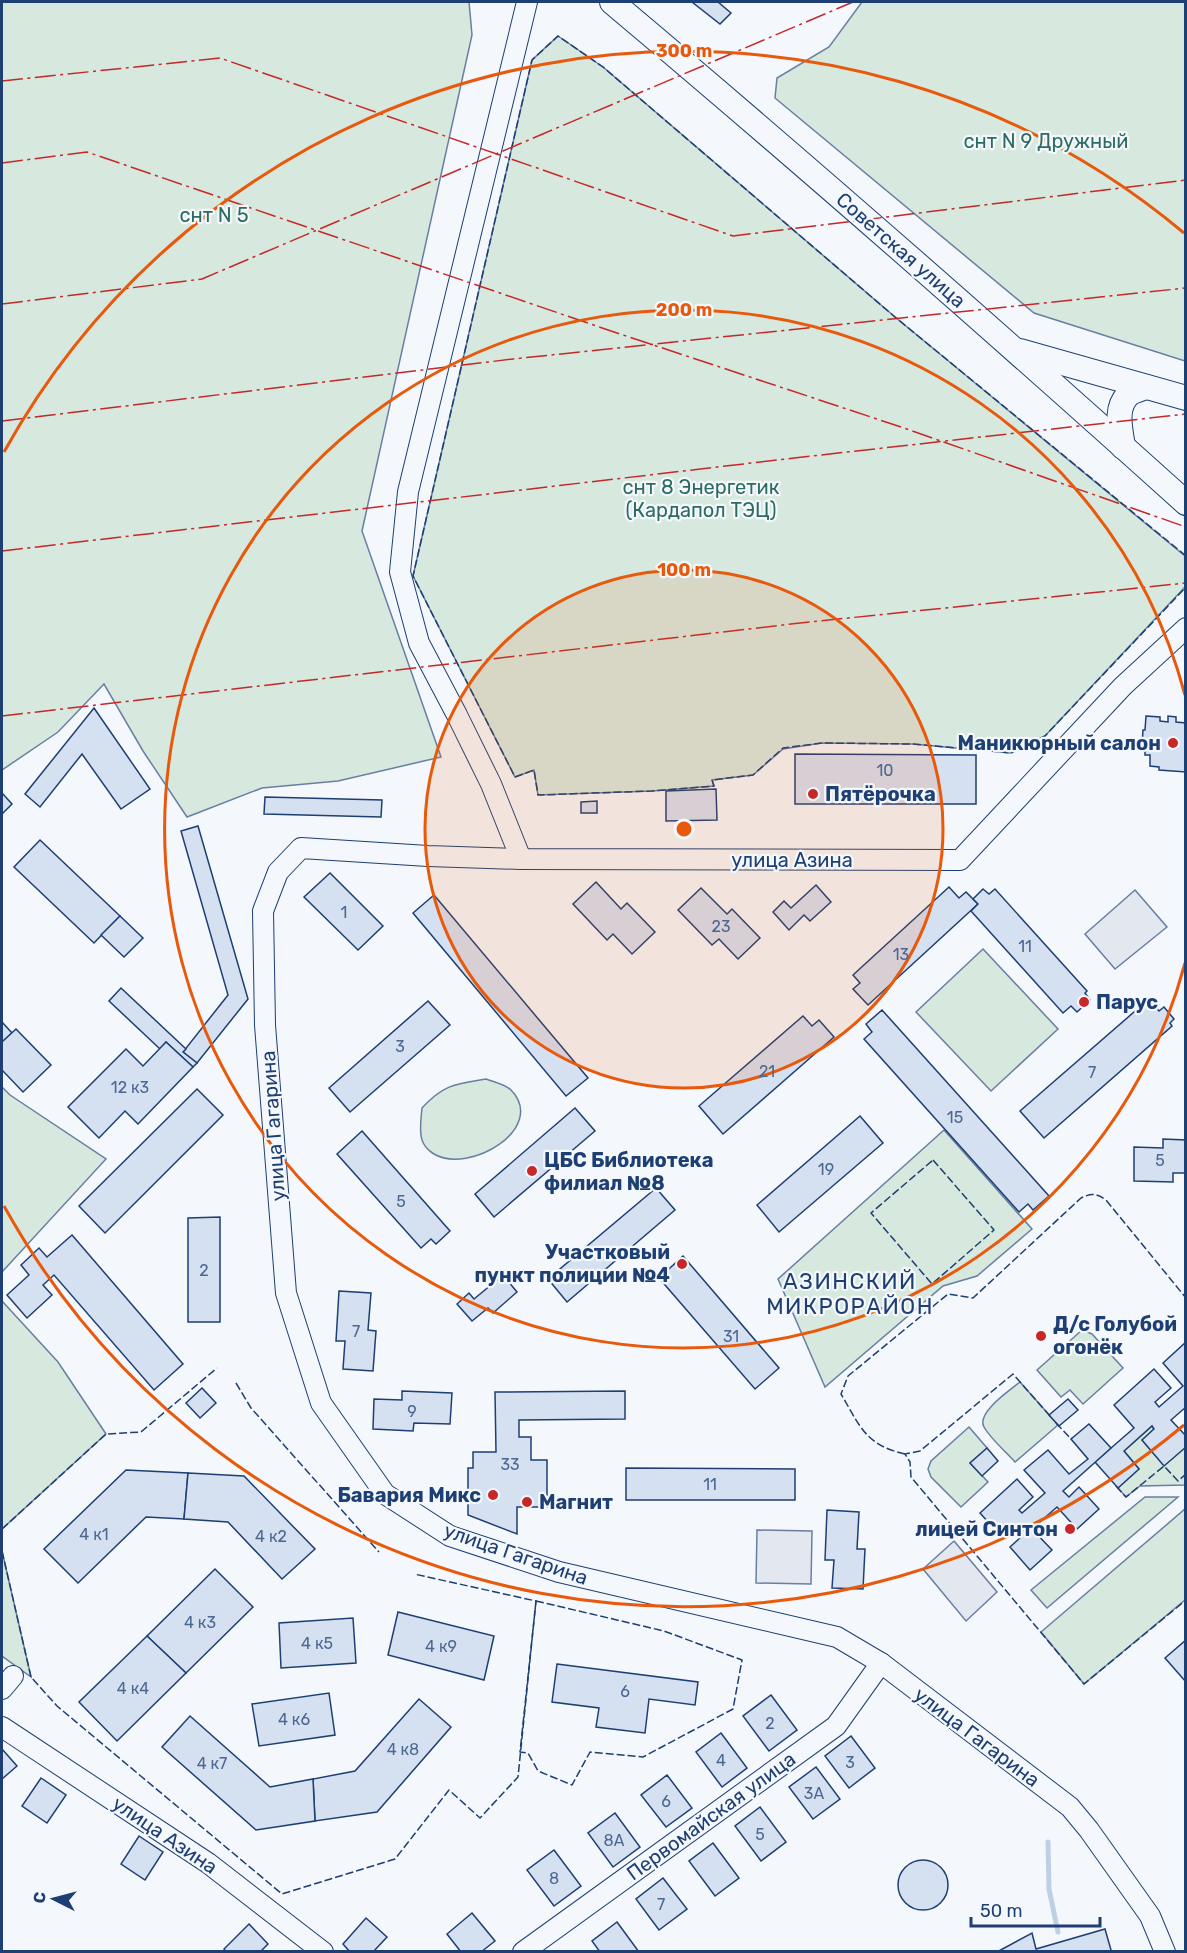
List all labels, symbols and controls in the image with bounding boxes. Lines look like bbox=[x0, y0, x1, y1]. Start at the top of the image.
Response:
text: 300 m bbox=[656, 40, 712, 62]
park label: снт N 9 Дружный bbox=[963, 129, 1129, 153]
street label: Советская улица bbox=[831, 187, 971, 313]
park label: снт N 5 bbox=[179, 203, 249, 227]
text: 200 m bbox=[656, 299, 712, 321]
park label: снт 8 Энергетик (Кардапол ТЭЦ) bbox=[623, 475, 780, 522]
text: 100 m bbox=[657, 559, 711, 581]
place label: Маникюрный салон bbox=[958, 731, 1161, 755]
marker: Маникюрный салон bbox=[1166, 736, 1180, 750]
house number: 10 bbox=[876, 761, 894, 780]
place label: Пятёрочка bbox=[825, 782, 936, 806]
marker: Пятёрочка bbox=[806, 787, 820, 801]
centre of rings bbox=[674, 819, 694, 839]
street label: улица Азина bbox=[731, 848, 853, 872]
house number: 1 bbox=[341, 903, 347, 922]
house number: 23 bbox=[711, 917, 731, 936]
house number: 11 bbox=[1018, 937, 1032, 956]
house number: 13 bbox=[893, 945, 909, 964]
place label: Парус bbox=[1096, 990, 1158, 1014]
marker: Парус bbox=[1077, 995, 1091, 1009]
house number: 3 bbox=[395, 1037, 405, 1056]
street label: улица Гагарина bbox=[256, 1050, 290, 1202]
house number: 21 bbox=[759, 1062, 775, 1081]
house number: 7 bbox=[1088, 1063, 1096, 1082]
house number: 12 к3 bbox=[111, 1078, 149, 1097]
house number: 15 bbox=[947, 1108, 963, 1127]
place label: ЦБС Библиотека филиал №8 bbox=[544, 1148, 713, 1195]
house number: 5 bbox=[1155, 1151, 1165, 1170]
house number: 19 bbox=[818, 1160, 834, 1179]
marker: ЦБС Библиотека филиал №8 bbox=[525, 1164, 539, 1178]
house number: 5 bbox=[396, 1192, 406, 1211]
place label: Участковый пункт полиции №4 bbox=[475, 1240, 670, 1287]
marker: Участковый пункт полиции №4 bbox=[675, 1257, 689, 1271]
house number: 2 bbox=[199, 1261, 209, 1280]
district label: АЗИНСКИЙ МИКРОРАЙОН bbox=[766, 1268, 934, 1320]
place label: Д/с Голубой огонёк bbox=[1053, 1312, 1177, 1359]
house number: 7 bbox=[352, 1322, 360, 1341]
house number: 31 bbox=[723, 1327, 739, 1346]
marker: Д/с Голубой огонёк bbox=[1034, 1329, 1048, 1343]
house number: 9 bbox=[407, 1402, 417, 1421]
house number: 33 bbox=[500, 1455, 520, 1474]
house number: 11 bbox=[703, 1475, 717, 1494]
place label: Бавария Микс bbox=[338, 1483, 481, 1507]
marker: Бавария Микс bbox=[486, 1488, 500, 1502]
place label: Магнит bbox=[539, 1490, 613, 1514]
marker: Магнит bbox=[520, 1495, 534, 1509]
place label: лицей Синтон bbox=[915, 1517, 1058, 1541]
street label: улица Гагарина bbox=[441, 1518, 591, 1590]
marker: лицей Синтон bbox=[1063, 1522, 1077, 1536]
house number: 4 к1 bbox=[79, 1525, 109, 1544]
house number: 4 к2 bbox=[255, 1527, 287, 1546]
house number: 4 к3 bbox=[184, 1613, 216, 1632]
house number: 4 к5 bbox=[301, 1634, 333, 1653]
house number: 4 к9 bbox=[425, 1637, 457, 1656]
house number: 4 к4 bbox=[117, 1679, 149, 1698]
house number: 6 bbox=[620, 1682, 630, 1701]
street label: улица Гагарина bbox=[910, 1682, 1044, 1792]
house number: 4 к6 bbox=[278, 1710, 310, 1729]
house number: 2 bbox=[765, 1714, 775, 1733]
house number: 4 к8 bbox=[387, 1740, 419, 1759]
street label: Первомайская улица bbox=[622, 1747, 800, 1885]
house number: 4 bbox=[716, 1751, 726, 1770]
house number: 3 bbox=[845, 1753, 855, 1772]
house number: 4 к7 bbox=[197, 1754, 227, 1773]
house number: 3А bbox=[804, 1784, 824, 1803]
street label: улица Азина bbox=[108, 1791, 222, 1879]
house number: 6 bbox=[661, 1792, 671, 1811]
house number: 5 bbox=[755, 1825, 765, 1844]
house number: 8А bbox=[604, 1831, 625, 1850]
north arrow bbox=[24, 1869, 84, 1929]
house number: 8 bbox=[549, 1869, 559, 1888]
scale bar bbox=[971, 1890, 1100, 1928]
text: С bbox=[30, 1891, 50, 1904]
house number: 7 bbox=[657, 1895, 665, 1914]
text: 50 m bbox=[980, 1900, 1023, 1922]

